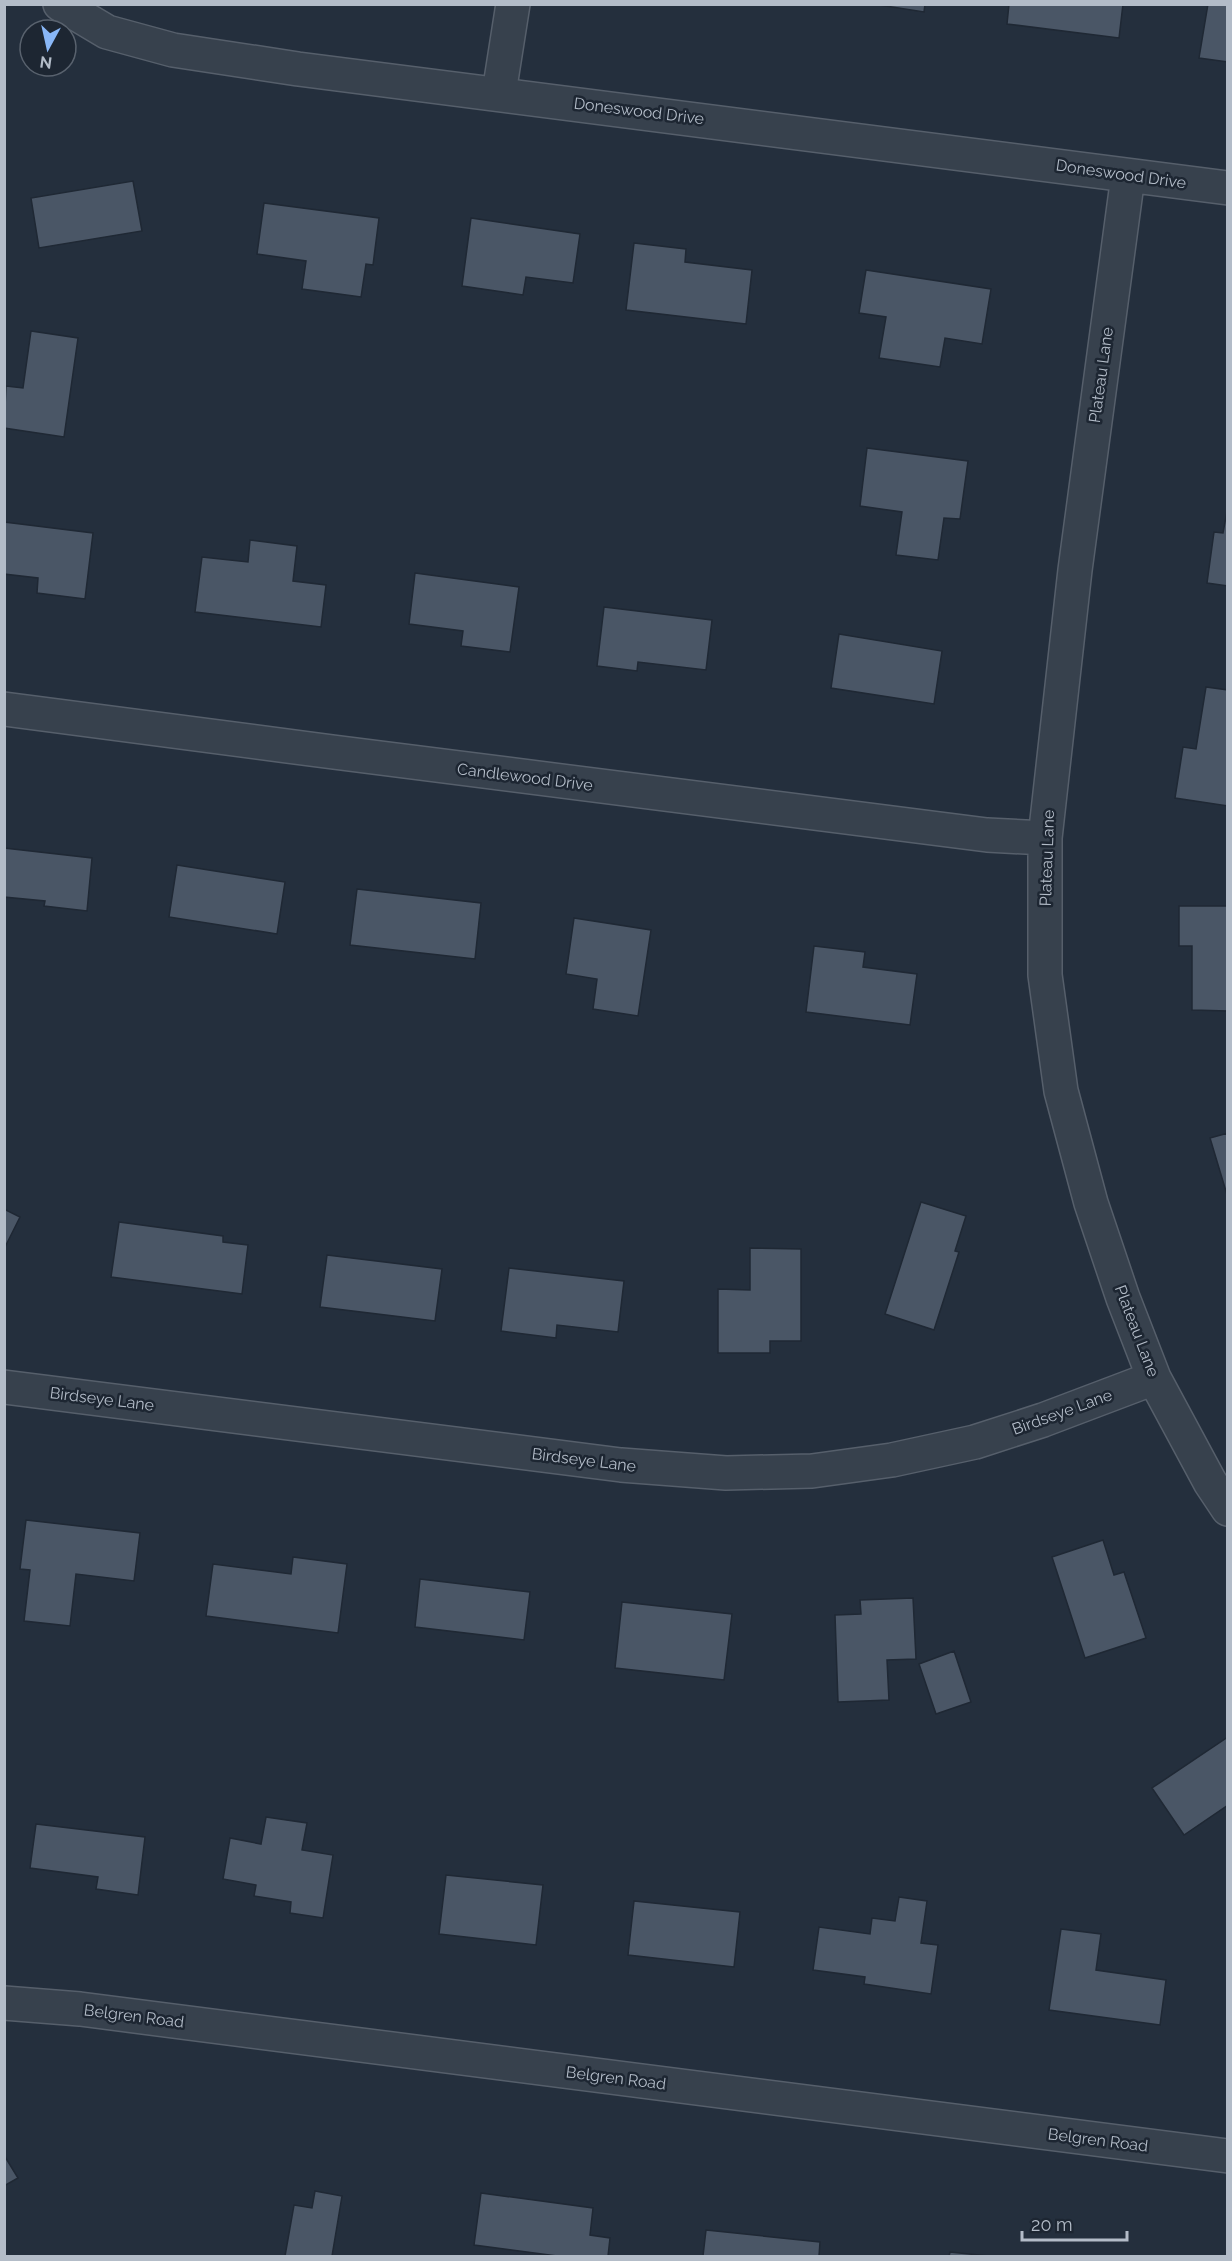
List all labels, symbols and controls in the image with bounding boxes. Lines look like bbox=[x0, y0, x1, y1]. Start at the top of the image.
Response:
north arrow bbox=[18, 18, 78, 78]
text: N bbox=[39, 52, 53, 73]
street label: Doneswood Drive bbox=[573, 94, 705, 128]
street label: Doneswood Drive bbox=[1055, 155, 1187, 193]
street label: Plateau Lane bbox=[1085, 326, 1117, 424]
street label: Candlewood Drive bbox=[456, 759, 594, 795]
street label: Plateau Lane bbox=[1036, 809, 1058, 907]
street label: Plateau Lane bbox=[1111, 1282, 1163, 1380]
street label: Birdseye Lane bbox=[49, 1383, 155, 1415]
street label: Birdseye Lane bbox=[1009, 1385, 1115, 1439]
street label: Birdseye Lane bbox=[531, 1444, 637, 1476]
street label: Belgren Road bbox=[83, 2000, 185, 2032]
street label: Belgren Road bbox=[565, 2062, 667, 2094]
street label: Belgren Road bbox=[1047, 2124, 1149, 2156]
scale bar bbox=[1022, 2204, 1127, 2242]
text: 20 m bbox=[1031, 2214, 1073, 2235]

